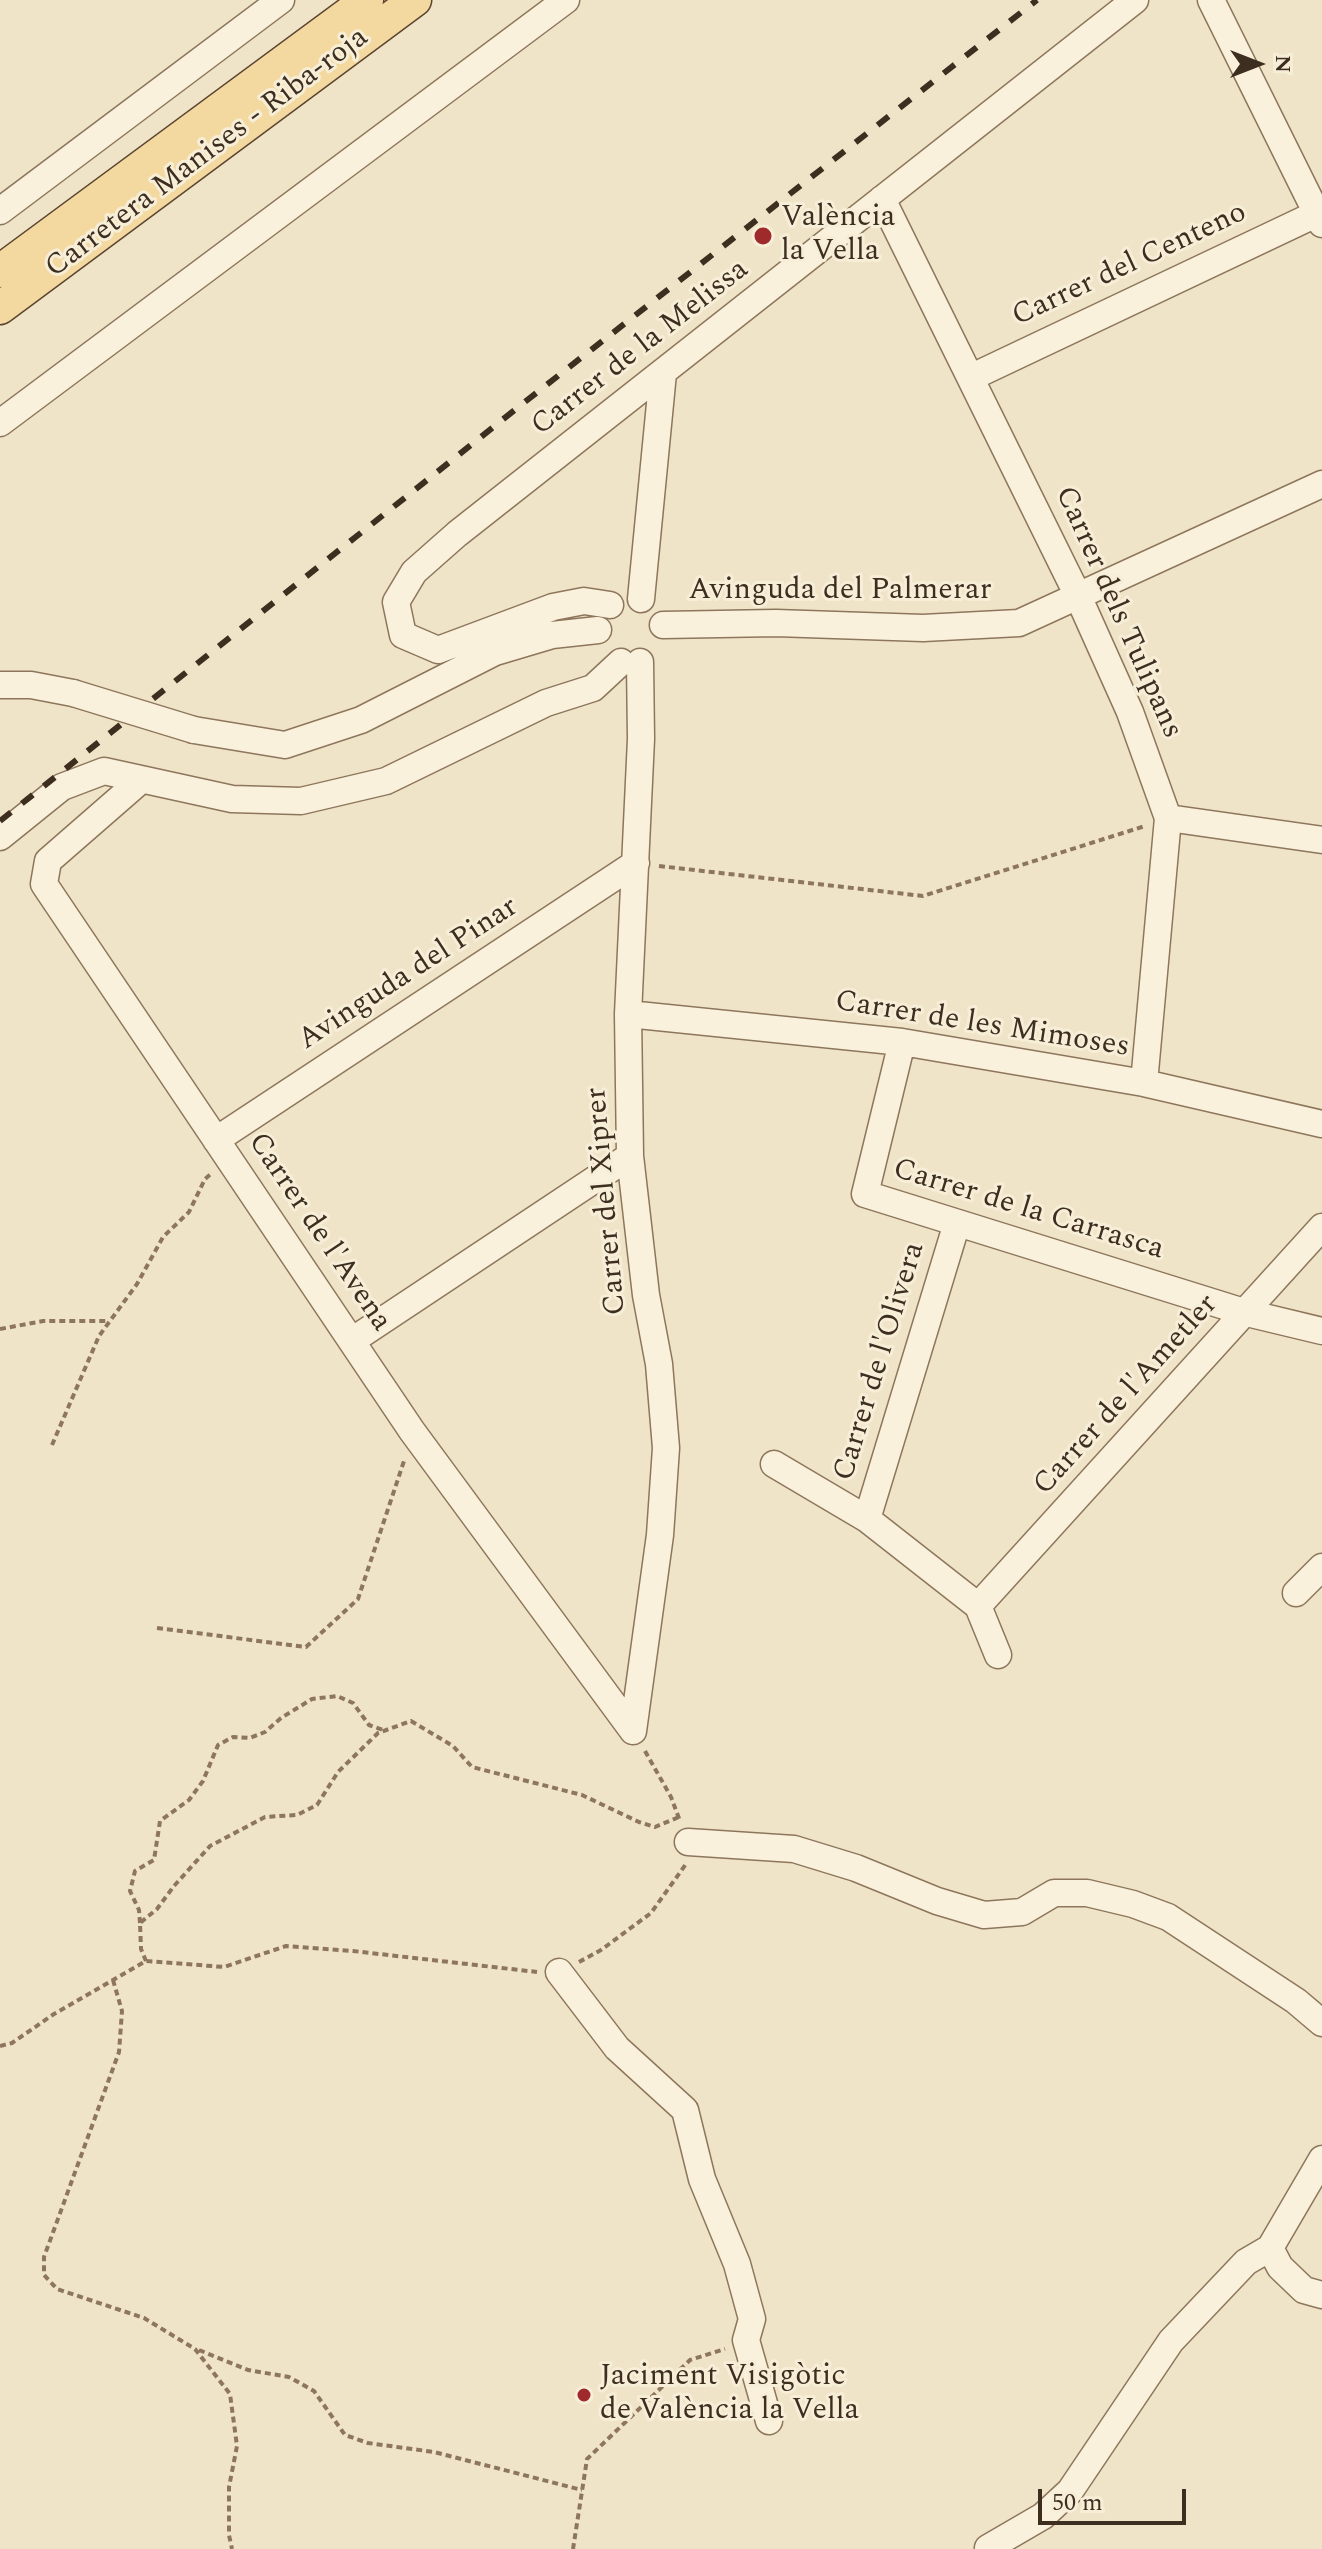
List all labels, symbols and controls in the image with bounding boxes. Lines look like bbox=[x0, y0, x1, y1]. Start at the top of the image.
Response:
street label: Carretera Manises - Riba-roja bbox=[40, 21, 376, 287]
north arrow bbox=[1218, 24, 1298, 104]
text: N bbox=[1266, 55, 1299, 73]
street label: Carrer del Centeno bbox=[1007, 196, 1253, 336]
place label: València la Vella bbox=[781, 201, 895, 272]
marker: València la Vella bbox=[752, 225, 774, 247]
street label: Carrer de la Melissa bbox=[525, 253, 757, 445]
street label: Carrer dels Tulipans bbox=[1045, 481, 1189, 745]
street label: Avinguda del Palmerar bbox=[688, 574, 992, 610]
street label: Avinguda del Pinar bbox=[292, 891, 526, 1059]
street label: Carrer de les Mimoses bbox=[832, 985, 1132, 1067]
street label: Carrer del Xiprer bbox=[580, 1085, 636, 1317]
street label: Carrer de l'Avena bbox=[238, 1127, 398, 1339]
street label: Carrer de la Carrasca bbox=[888, 1153, 1168, 1269]
street label: Carrer de l'Olivera bbox=[828, 1238, 934, 1486]
street label: Carrer de l'Ametler bbox=[1027, 1288, 1227, 1504]
place label: Jaciment Visigòtic de València la Vella bbox=[600, 2360, 859, 2430]
marker: Jaciment Visigòtic de València la Vella bbox=[575, 2386, 593, 2404]
scale bar bbox=[1042, 2473, 1190, 2523]
text: 50 m bbox=[1052, 2485, 1103, 2521]

